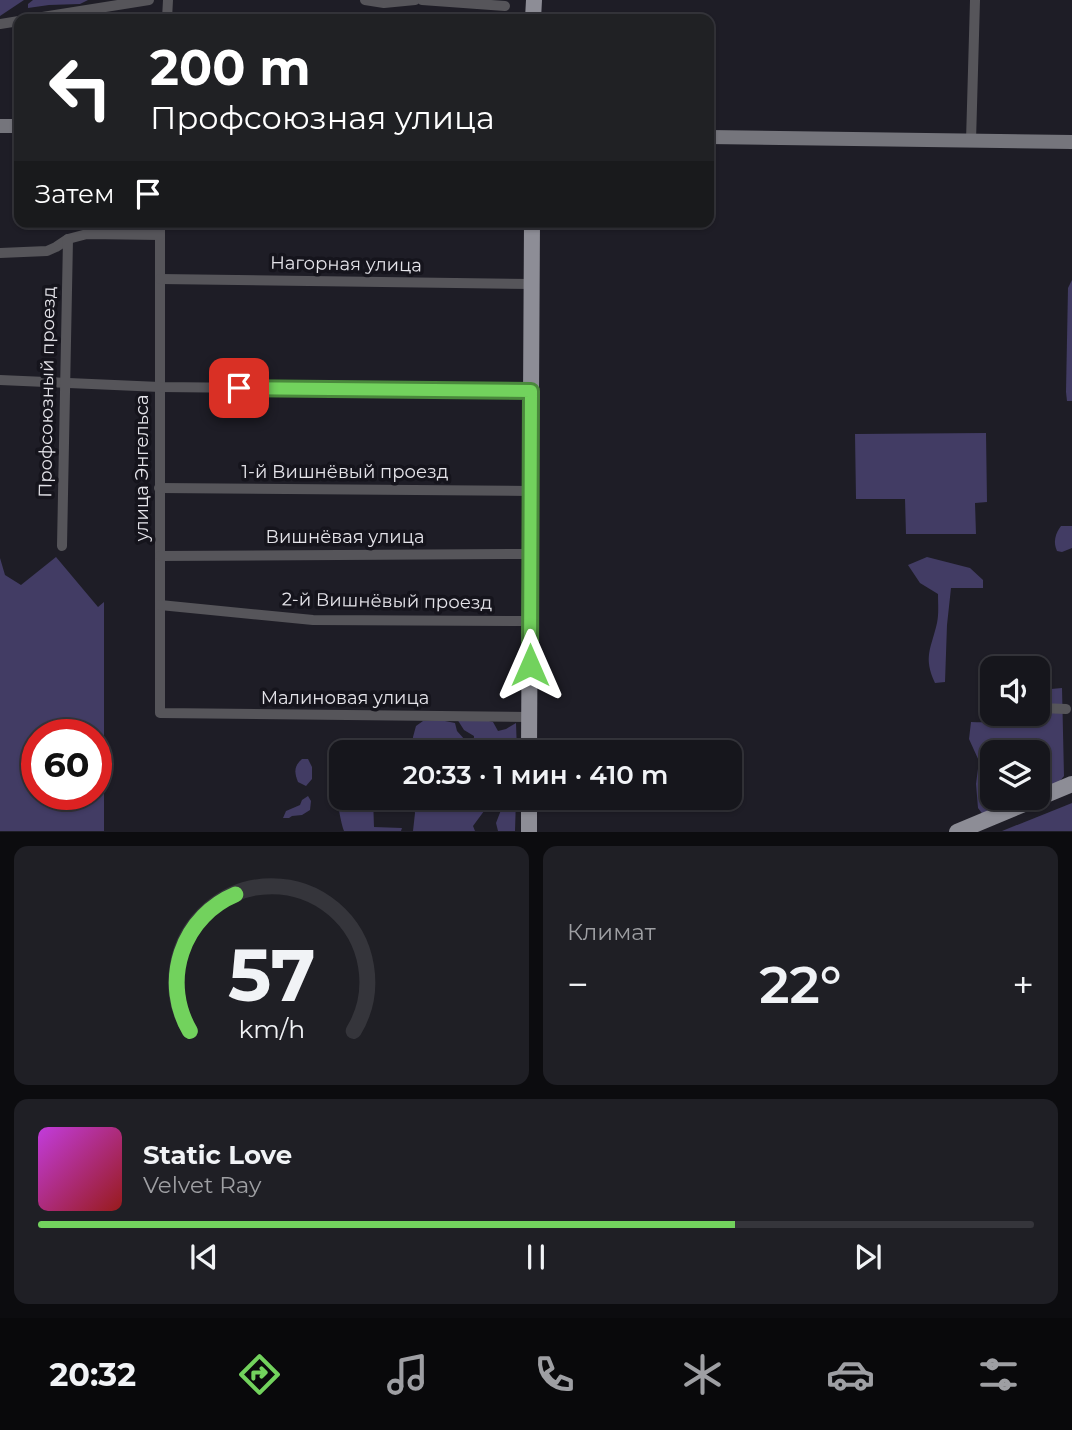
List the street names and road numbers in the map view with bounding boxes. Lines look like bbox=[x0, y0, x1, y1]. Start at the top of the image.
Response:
street label: Нагорная улица bbox=[270, 252, 422, 276]
street label: Профсоюзный проезд bbox=[34, 286, 60, 498]
street label: улица Энгельса bbox=[131, 395, 153, 542]
street label: 1-й Вишнёвый проезд bbox=[242, 461, 449, 483]
street label: Вишнёвая улица bbox=[265, 526, 425, 548]
street label: 2-й Вишнёвый проезд bbox=[282, 588, 493, 614]
street label: Малиновая улица bbox=[261, 687, 429, 709]

